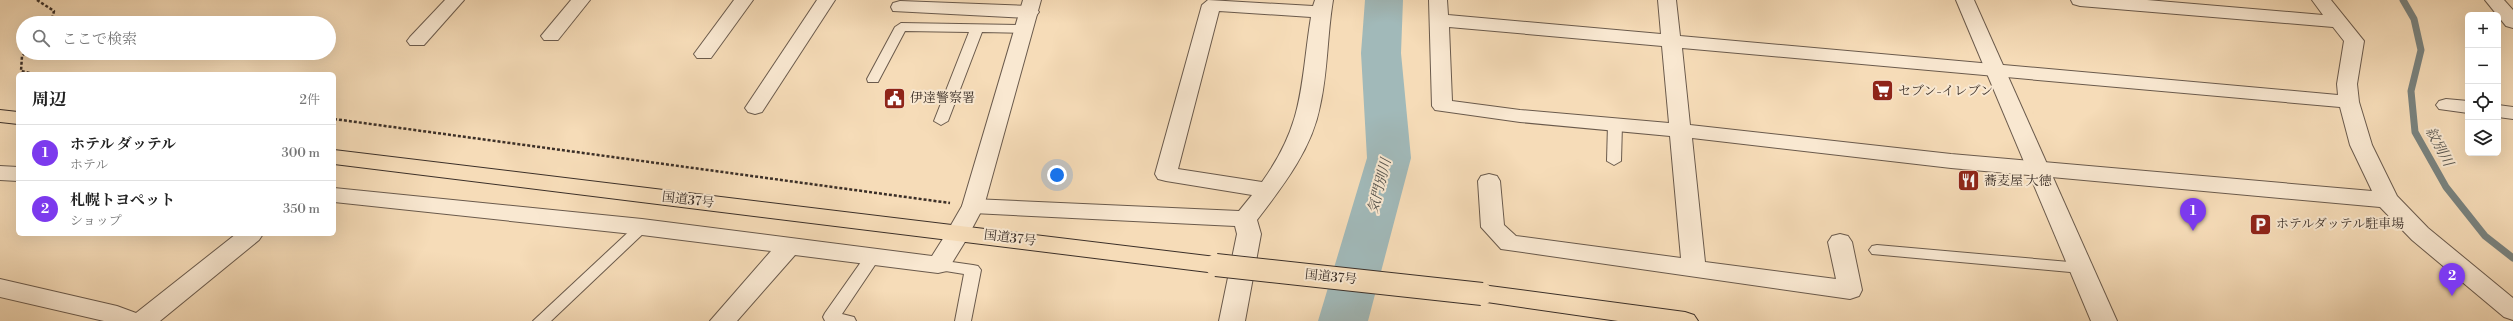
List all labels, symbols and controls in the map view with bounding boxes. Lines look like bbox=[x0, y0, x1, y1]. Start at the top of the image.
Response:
map controls bbox=[2465, 12, 2501, 156]
button: + bbox=[2465, 12, 2501, 48]
search box bbox=[16, 16, 336, 60]
icon: search bbox=[30, 27, 52, 49]
text: ここで検索 bbox=[62, 30, 137, 49]
button: − bbox=[2465, 48, 2501, 84]
supermarket icon: セブン-イレブン bbox=[1869, 78, 1895, 104]
place label: セブン-イレブン bbox=[1898, 83, 1993, 99]
button: locate bbox=[2465, 84, 2501, 120]
public building icon: 伊達警察署 bbox=[882, 85, 908, 111]
text: 周辺 bbox=[32, 89, 66, 111]
place label: 伊達警察署 bbox=[910, 90, 975, 106]
text: 2件 bbox=[300, 92, 320, 108]
button: layers bbox=[2465, 120, 2501, 156]
water label: 紋別川 bbox=[2421, 124, 2458, 172]
text: ホテル ダッテル bbox=[70, 135, 176, 154]
text: 1 bbox=[42, 145, 48, 161]
text: 300 m bbox=[282, 145, 320, 161]
water label: 気門別川 bbox=[1364, 155, 1396, 215]
text: ホテル bbox=[70, 157, 108, 173]
your location bbox=[1047, 165, 1067, 185]
restaurant icon: 蕎麦屋 大徳 bbox=[1955, 168, 1981, 194]
place label: 蕎麦屋 大徳 bbox=[1984, 173, 2052, 189]
street label: 国道37号 bbox=[661, 189, 715, 211]
text: 札幌トヨペット bbox=[70, 191, 175, 210]
pin: 1 bbox=[2180, 198, 2206, 231]
text: 2 bbox=[41, 201, 49, 217]
text: 350 m bbox=[283, 201, 320, 217]
parking icon: ホテルダッテル駐車場 bbox=[2248, 211, 2274, 237]
text: ショップ bbox=[70, 213, 122, 229]
place label: ホテルダッテル駐車場 bbox=[2276, 216, 2404, 232]
street label: 国道37号 bbox=[983, 227, 1037, 249]
pin: 2 bbox=[2439, 263, 2465, 296]
street label: 国道37号 bbox=[1304, 266, 1358, 288]

